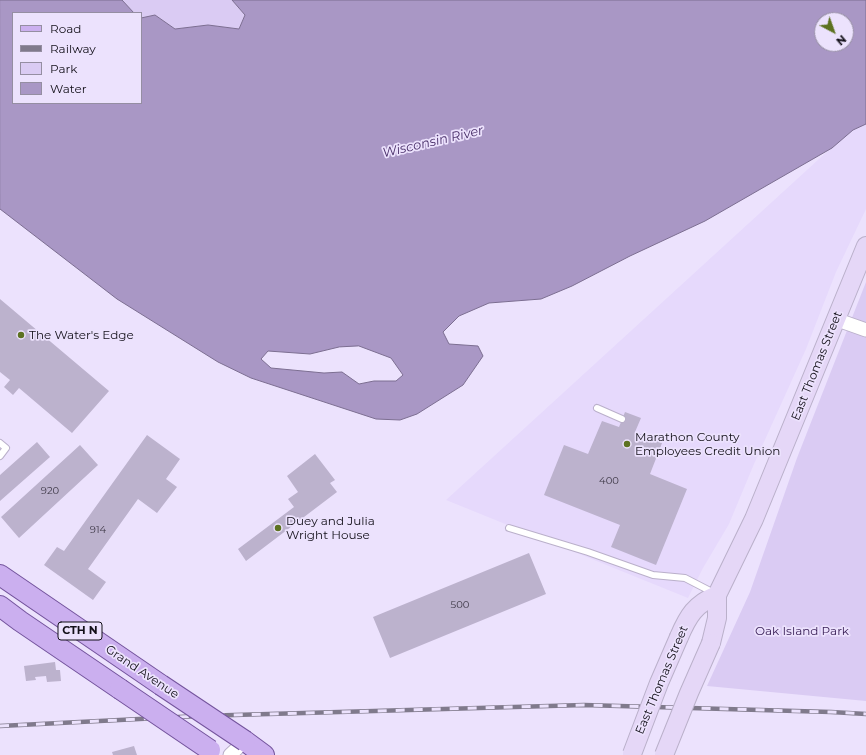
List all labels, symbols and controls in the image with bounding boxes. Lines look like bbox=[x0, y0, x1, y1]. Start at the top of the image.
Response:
legend bbox=[12, 12, 142, 104]
north arrow bbox=[814, 12, 854, 52]
text: Road bbox=[50, 21, 81, 36]
text: N bbox=[833, 32, 849, 48]
text: Railway bbox=[50, 41, 96, 56]
text: Park bbox=[50, 61, 77, 76]
text: Water bbox=[50, 81, 86, 96]
water label: Wisconsin River bbox=[381, 123, 485, 161]
street label: East Thomas Street bbox=[789, 309, 845, 423]
place label: The Water's Edge bbox=[29, 328, 134, 342]
marker: The Water's Edge bbox=[16, 330, 26, 340]
place label: Marathon County Employees Credit Union bbox=[635, 430, 780, 458]
marker: Marathon County Employees Credit Union bbox=[622, 439, 632, 449]
house number: 400 bbox=[599, 475, 619, 487]
house number: 920 bbox=[41, 485, 59, 497]
place label: Duey and Julia Wright House bbox=[286, 514, 375, 542]
marker: Duey and Julia Wright House bbox=[273, 523, 283, 533]
house number: 914 bbox=[90, 524, 106, 536]
house number: 500 bbox=[451, 599, 469, 611]
road number: CTH N bbox=[58, 622, 102, 640]
street label: East Thomas Street bbox=[633, 624, 691, 736]
park label: Oak Island Park bbox=[755, 624, 849, 638]
street label: Grand Avenue bbox=[103, 642, 181, 702]

